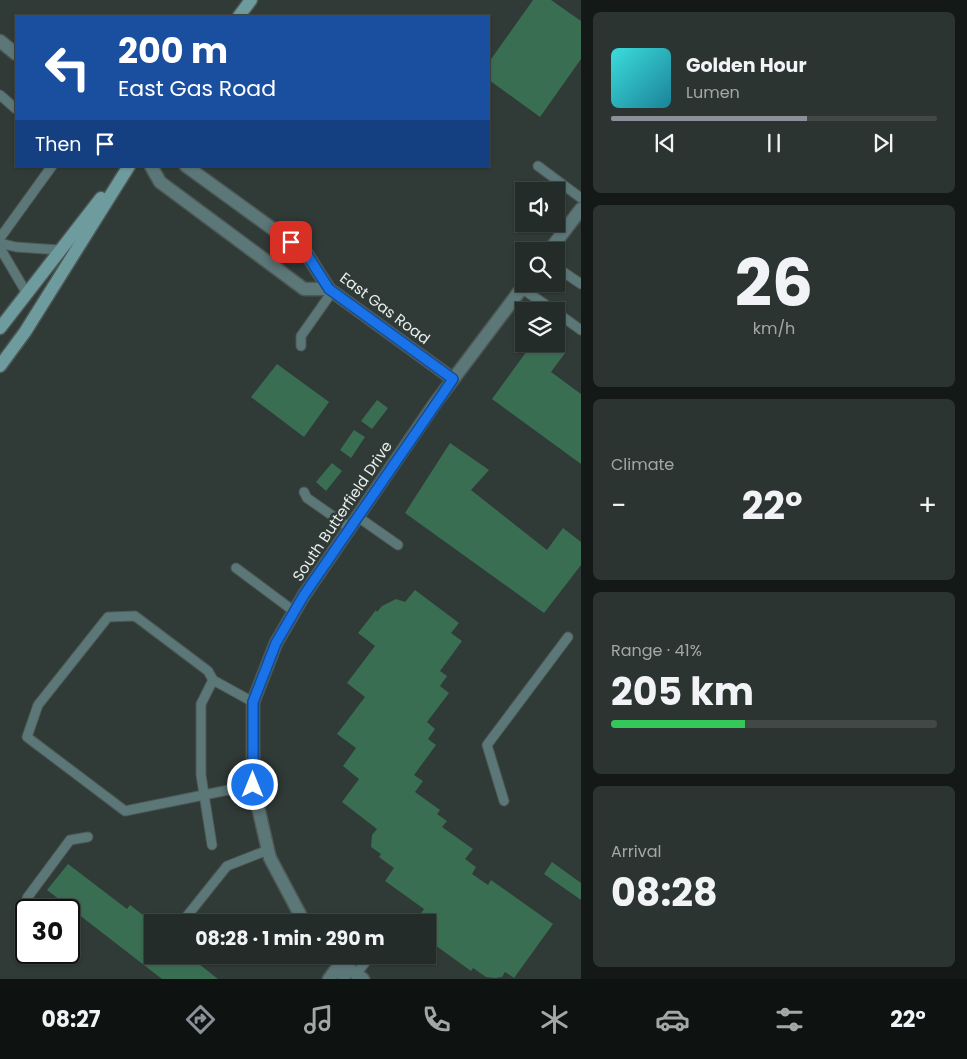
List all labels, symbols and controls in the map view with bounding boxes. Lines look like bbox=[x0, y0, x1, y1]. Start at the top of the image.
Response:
text: 200 m bbox=[118, 26, 228, 75]
icon: left bbox=[35, 35, 100, 100]
text: Golden Hour bbox=[686, 52, 807, 79]
text: East Gas Road bbox=[118, 73, 276, 104]
text: Lumen bbox=[686, 81, 740, 104]
icon: previous bbox=[651, 129, 679, 157]
icon: pause bbox=[760, 129, 788, 157]
icon: next bbox=[869, 129, 897, 157]
icon: arrive bbox=[91, 130, 119, 158]
text: Then bbox=[35, 131, 81, 158]
map controls bbox=[515, 182, 565, 352]
button: sound bbox=[515, 182, 565, 232]
pin bbox=[270, 221, 312, 263]
icon: arrive bbox=[277, 228, 305, 256]
text: 26 bbox=[735, 238, 813, 329]
button: search bbox=[515, 242, 565, 292]
street label: East Gas Road bbox=[336, 267, 434, 349]
button: layers bbox=[515, 302, 565, 352]
text: km/h bbox=[753, 317, 795, 340]
street label: South Butterfield Drive bbox=[287, 437, 397, 585]
text: Climate bbox=[611, 453, 674, 476]
text: 22° bbox=[742, 479, 803, 532]
text: − bbox=[611, 486, 626, 525]
text: + bbox=[918, 486, 937, 525]
text: Range · 41% bbox=[611, 639, 702, 662]
text: 205 km bbox=[611, 665, 754, 718]
position arrow bbox=[226, 758, 278, 810]
text: Arrival bbox=[611, 840, 661, 863]
text: 08:28 bbox=[611, 866, 718, 919]
speed limit sign: 30 bbox=[15, 899, 80, 964]
text: 08:28 · 1 min · 290 m bbox=[195, 925, 385, 952]
icon: directions bbox=[183, 1002, 218, 1037]
icon: music bbox=[301, 1002, 336, 1037]
icon: phone bbox=[419, 1002, 454, 1037]
icon: climate bbox=[537, 1002, 572, 1037]
icon: car bbox=[655, 1002, 690, 1037]
icon: filters bbox=[772, 1002, 807, 1037]
text: 08:27 bbox=[41, 1004, 101, 1035]
text: 22° bbox=[890, 1004, 926, 1035]

